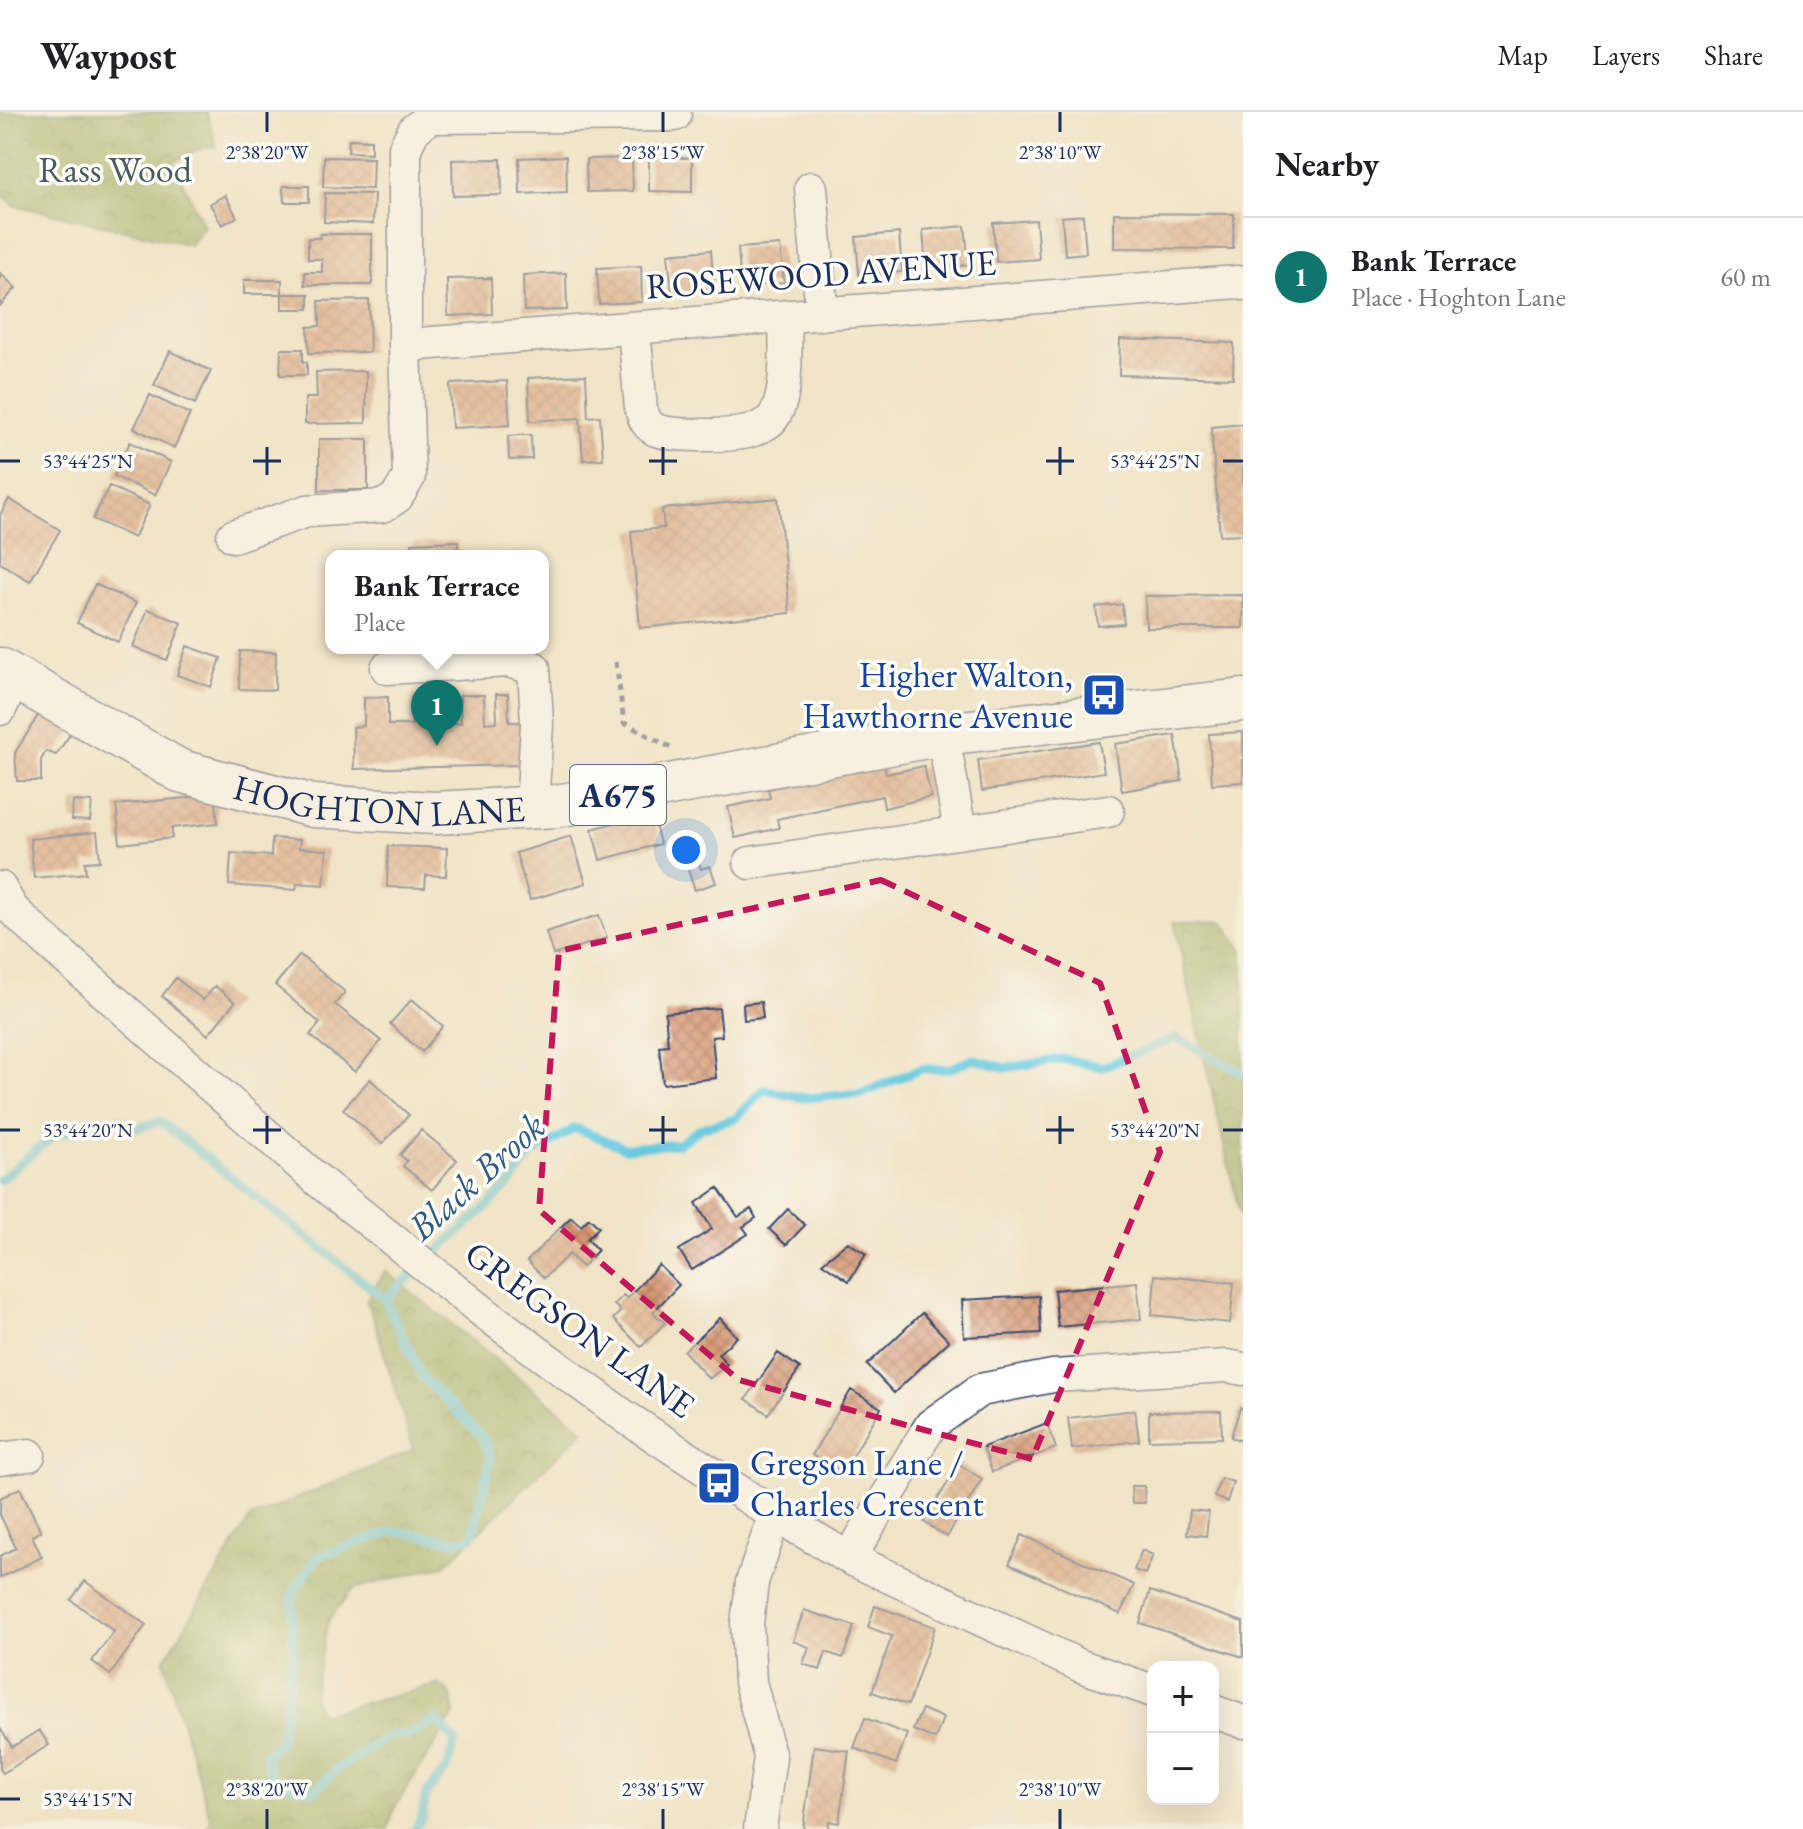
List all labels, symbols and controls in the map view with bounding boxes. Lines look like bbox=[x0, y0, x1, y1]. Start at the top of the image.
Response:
text: Waypost bbox=[40, 31, 177, 80]
text: Map bbox=[1498, 37, 1548, 73]
text: Layers bbox=[1592, 37, 1660, 73]
text: Share bbox=[1704, 37, 1763, 73]
text: 2°38'20"W bbox=[226, 139, 309, 165]
text: 2°38'15"W bbox=[622, 139, 705, 165]
text: 2°38'10"W bbox=[1019, 139, 1102, 165]
text: Nearby bbox=[1275, 142, 1379, 186]
park label: Rass Wood bbox=[38, 146, 193, 193]
street label: ROSEWOOD AVENUE bbox=[644, 238, 998, 310]
text: Bank Terrace bbox=[1351, 241, 1517, 280]
text: 1 bbox=[1294, 260, 1308, 294]
text: 60 m bbox=[1721, 260, 1771, 294]
text: Place · Hoghton Lane bbox=[1351, 280, 1566, 314]
text: 53°44'25"N bbox=[43, 448, 133, 474]
text: 53°44'25"N bbox=[1110, 448, 1200, 474]
popup bbox=[325, 550, 549, 654]
text: Bank Terrace bbox=[354, 566, 520, 605]
text: Place bbox=[354, 605, 405, 639]
place label: Higher Walton, Hawthorne Avenue bbox=[802, 651, 1073, 739]
bus stop icon: Higher Walton, Hawthorne Avenue bbox=[1080, 671, 1128, 719]
pin: 1 bbox=[411, 680, 463, 746]
street label: HOGHTON LANE bbox=[229, 763, 526, 837]
road number: A675 bbox=[570, 765, 666, 825]
your location bbox=[666, 830, 706, 870]
water label: Black Brook bbox=[396, 1101, 555, 1251]
text: 53°44'20"N bbox=[43, 1117, 133, 1143]
text: 53°44'20"N bbox=[1110, 1117, 1200, 1143]
street label: GREGSON LANE bbox=[456, 1230, 704, 1428]
place label: Gregson Lane / Charles Crescent bbox=[750, 1439, 984, 1527]
bus stop icon: Gregson Lane / Charles Crescent bbox=[695, 1459, 743, 1507]
map controls bbox=[1147, 1661, 1219, 1805]
button: + bbox=[1147, 1661, 1219, 1733]
button: − bbox=[1147, 1733, 1219, 1805]
text: 2°38'20"W bbox=[226, 1776, 309, 1802]
text: 2°38'15"W bbox=[622, 1776, 705, 1802]
text: 2°38'10"W bbox=[1019, 1776, 1102, 1802]
text: 53°44'15"N bbox=[43, 1786, 133, 1812]

